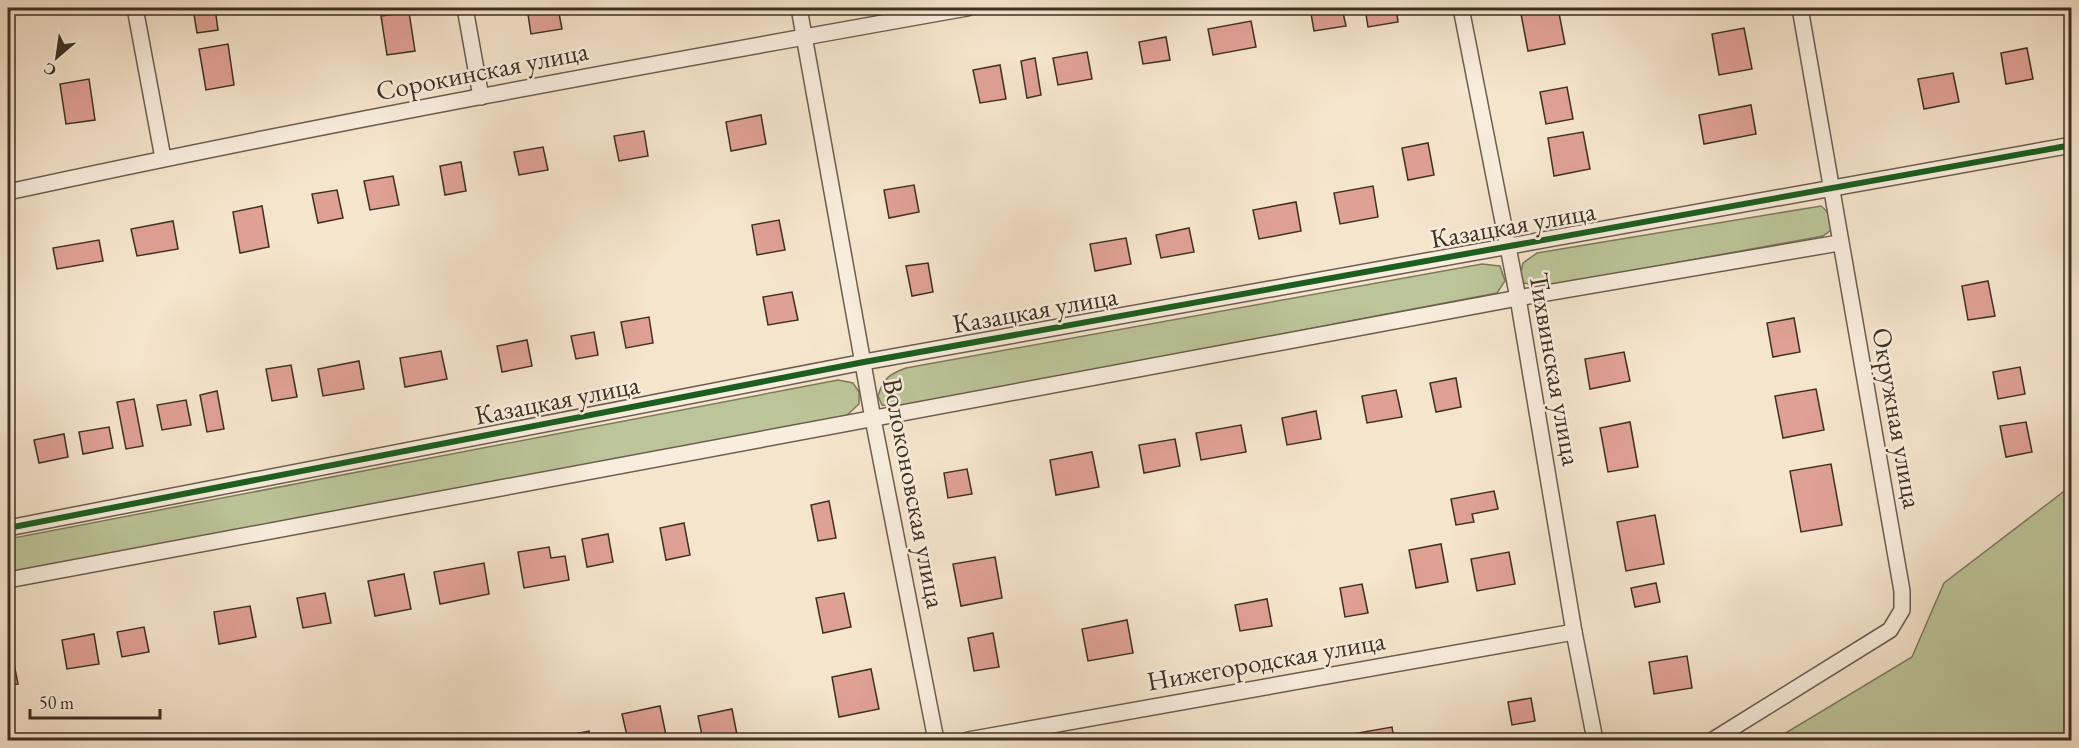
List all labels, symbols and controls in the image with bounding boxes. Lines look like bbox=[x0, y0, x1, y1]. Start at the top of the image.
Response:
north arrow bbox=[27, 27, 87, 87]
street label: Сорокинская улица bbox=[373, 33, 591, 108]
text: С bbox=[40, 58, 60, 82]
street label: Казацкая улица bbox=[1428, 193, 1598, 256]
street label: Тихвинская улица bbox=[1521, 270, 1590, 468]
street label: Казацкая улица bbox=[950, 278, 1120, 341]
street label: Окружная улица bbox=[1864, 325, 1931, 511]
street label: Казацкая улица bbox=[472, 366, 642, 433]
street label: Волоконовская улица bbox=[875, 375, 954, 611]
street label: Нижегородская улица bbox=[1144, 622, 1388, 699]
scale bar bbox=[30, 682, 160, 720]
text: 50 m bbox=[39, 691, 74, 714]

